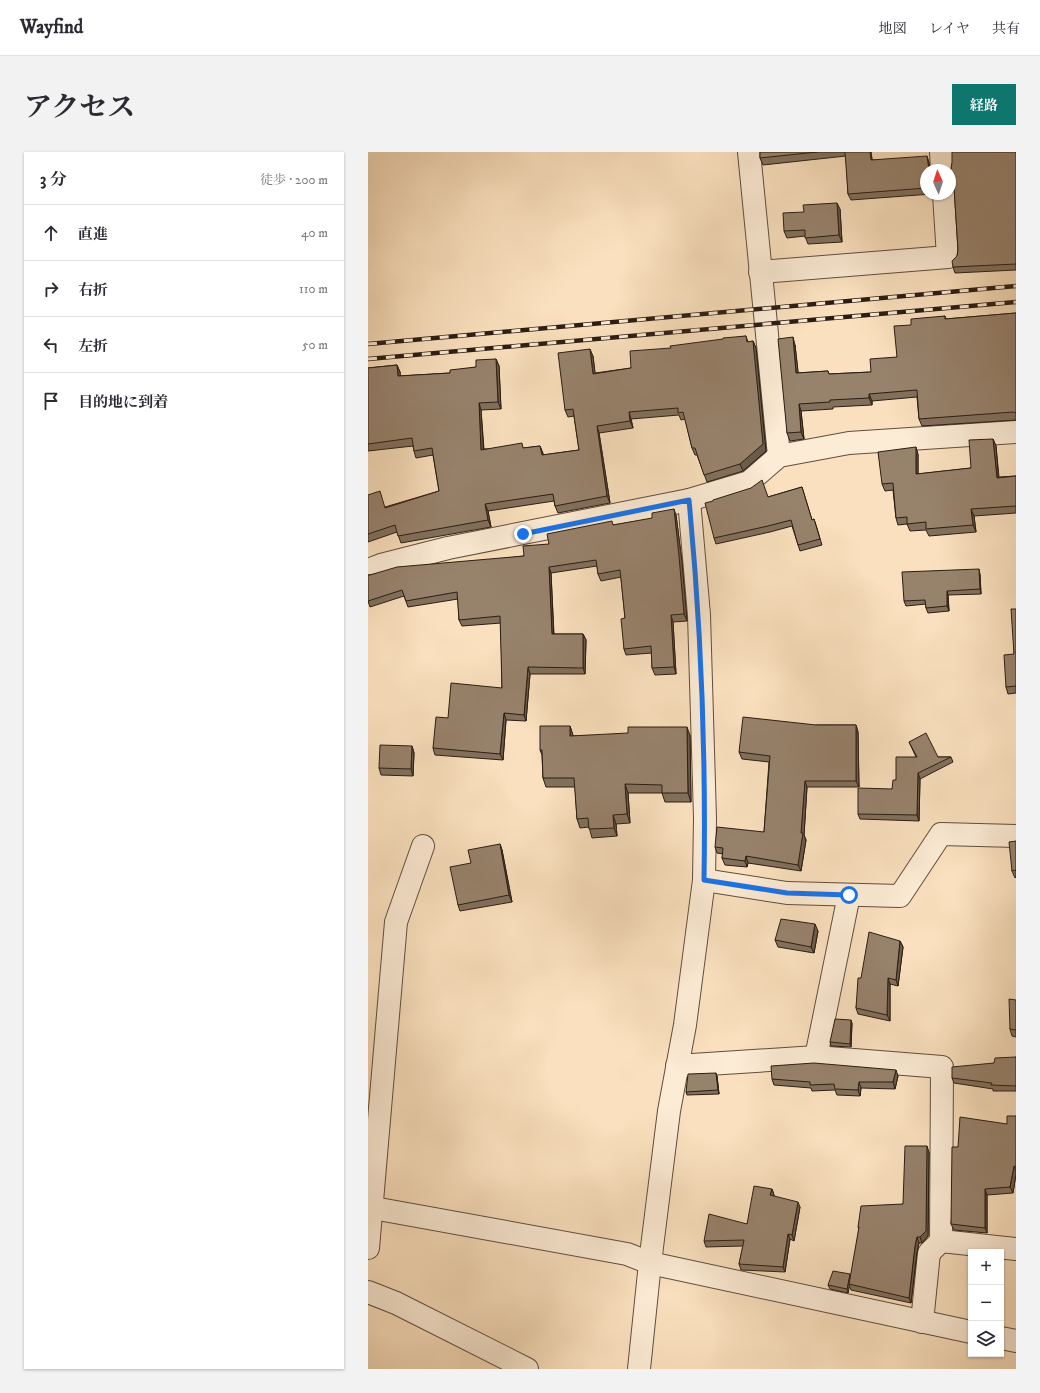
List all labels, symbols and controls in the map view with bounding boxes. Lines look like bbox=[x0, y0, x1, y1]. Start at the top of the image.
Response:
text: Wayfind bbox=[20, 16, 83, 39]
text: 地図 bbox=[879, 20, 907, 38]
text: レイヤ bbox=[929, 20, 970, 38]
text: 共有 bbox=[992, 20, 1020, 38]
button: 経路 bbox=[952, 84, 1016, 125]
text: アクセス bbox=[24, 90, 135, 125]
north arrow bbox=[920, 164, 956, 200]
text: 3 分 bbox=[40, 169, 67, 191]
text: 徒歩 · 200 m bbox=[260, 172, 328, 188]
icon: ahead bbox=[40, 222, 62, 244]
text: 直進 bbox=[78, 225, 108, 244]
text: 40 m bbox=[301, 225, 328, 241]
icon: right bbox=[40, 278, 62, 300]
text: 右折 bbox=[78, 281, 108, 300]
text: 110 m bbox=[299, 281, 328, 297]
icon: left bbox=[40, 334, 62, 356]
text: 左折 bbox=[78, 337, 108, 356]
text: 50 m bbox=[302, 337, 328, 353]
icon: arrive bbox=[40, 390, 62, 412]
text: 目的地に到着 bbox=[78, 393, 168, 412]
route end bbox=[514, 525, 532, 543]
route start bbox=[840, 886, 858, 904]
map controls bbox=[968, 1249, 1004, 1357]
button: + bbox=[968, 1249, 1004, 1285]
button: − bbox=[968, 1285, 1004, 1321]
button: layers bbox=[968, 1321, 1004, 1357]

